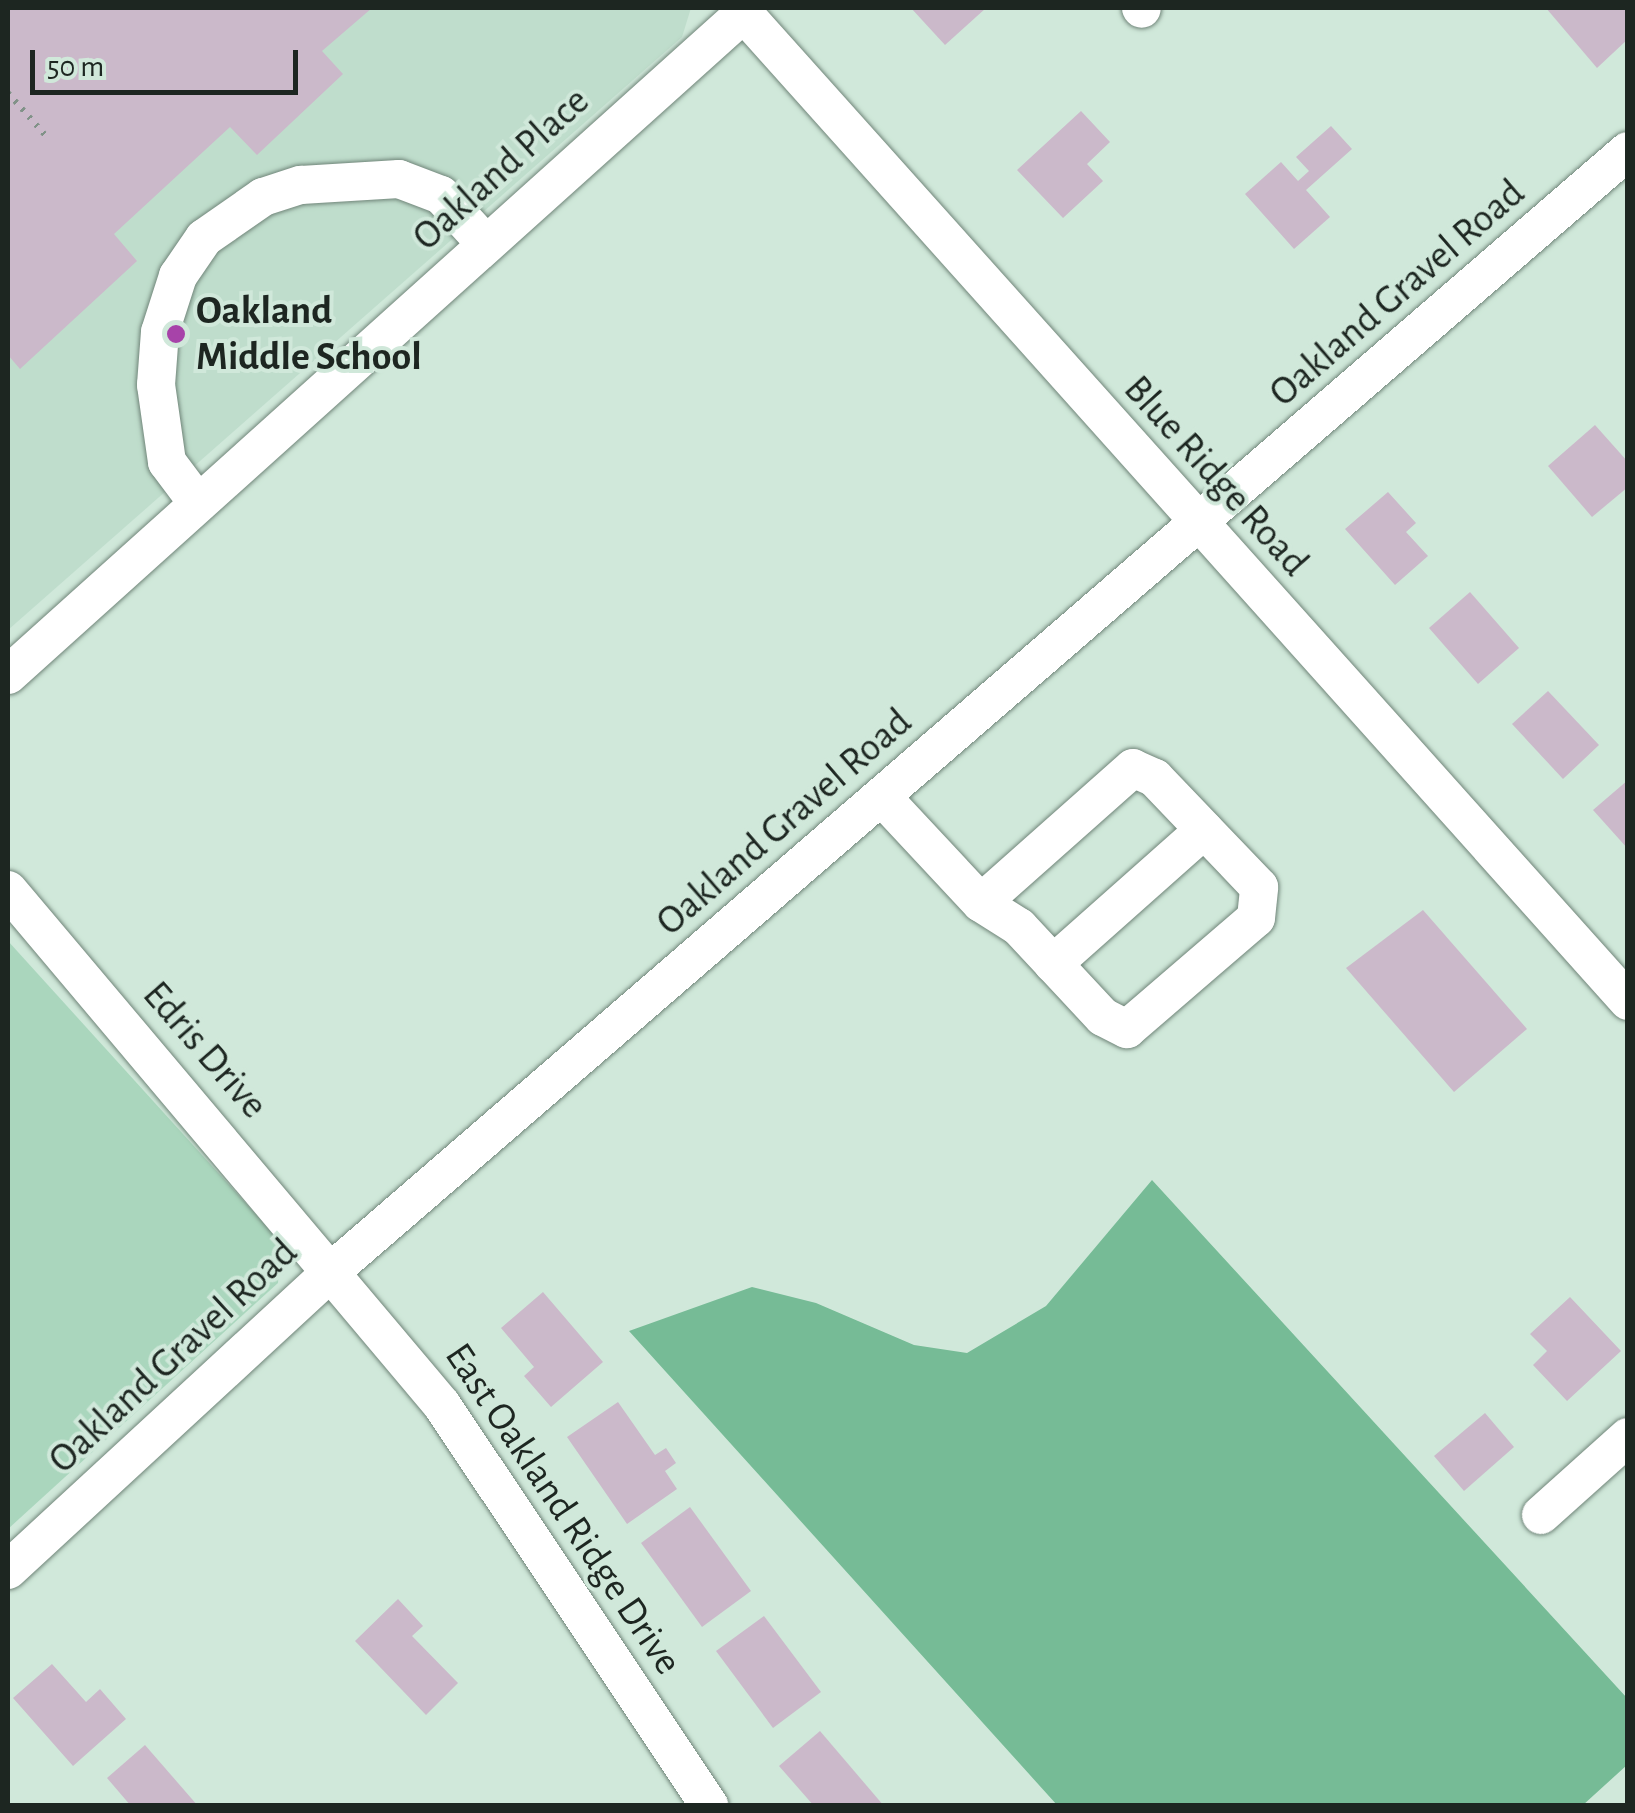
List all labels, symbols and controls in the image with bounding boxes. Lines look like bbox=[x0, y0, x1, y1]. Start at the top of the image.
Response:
scale bar bbox=[35, 30, 302, 92]
text: 50 m bbox=[47, 52, 104, 82]
street label: Oakland Place bbox=[403, 77, 599, 261]
street label: Oakland Gravel Road bbox=[1260, 169, 1534, 417]
place label: Oakland Middle School bbox=[196, 287, 422, 381]
marker: Oakland Middle School bbox=[165, 323, 187, 345]
street label: Blue Ridge Road bbox=[1113, 366, 1319, 586]
street label: Oakland Gravel Road bbox=[647, 698, 921, 946]
street label: Edris Drive bbox=[132, 972, 278, 1128]
street label: Oakland Gravel Road bbox=[39, 1228, 307, 1484]
street label: East Oakland Ridge Drive bbox=[434, 1334, 692, 1684]

